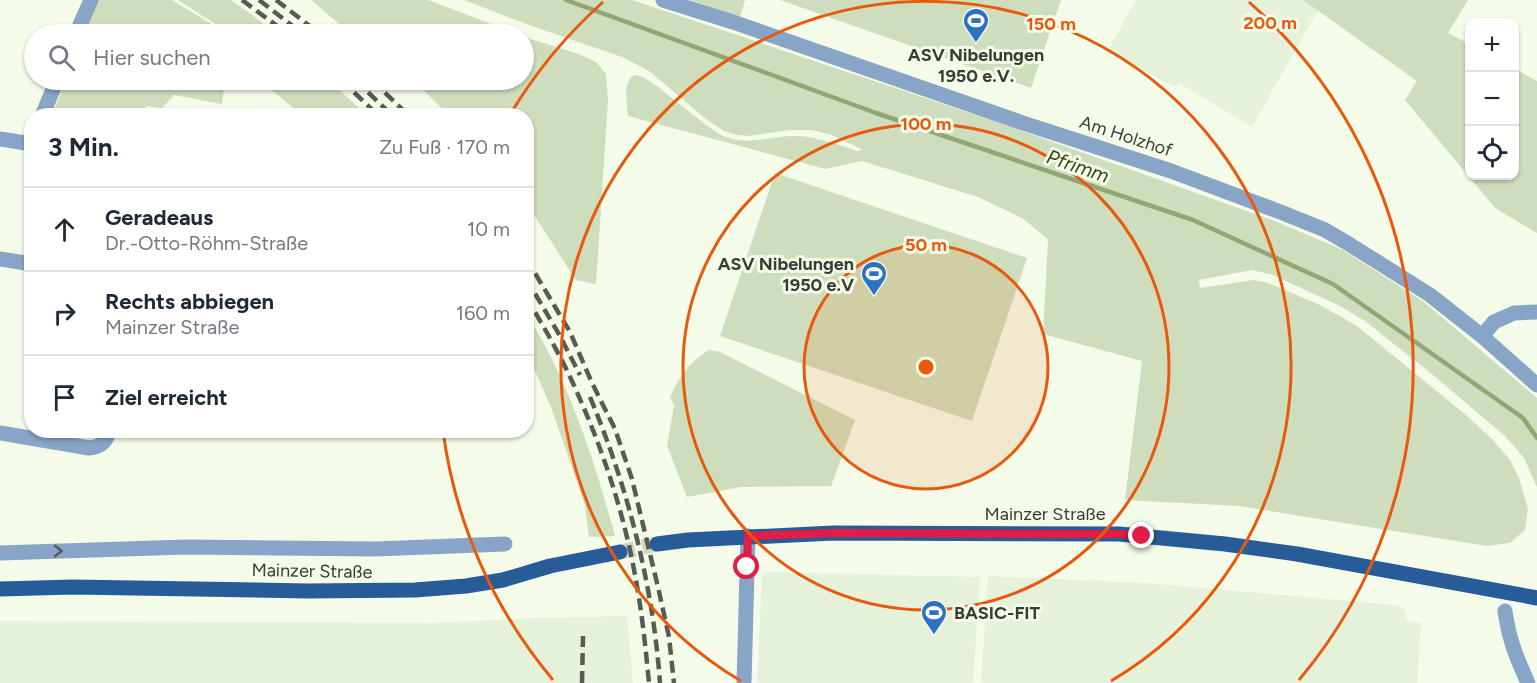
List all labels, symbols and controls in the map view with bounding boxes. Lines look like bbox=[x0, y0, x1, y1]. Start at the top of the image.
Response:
sports icon: ASV Nibelungen 1950 e.V. bbox=[961, 6, 991, 44]
text: 200 m bbox=[1243, 12, 1297, 34]
text: 150 m bbox=[1026, 13, 1076, 35]
map controls bbox=[1465, 18, 1519, 180]
button: + bbox=[1465, 18, 1519, 72]
search box bbox=[24, 24, 534, 90]
icon: search bbox=[45, 41, 78, 74]
text: Hier suchen bbox=[93, 44, 211, 71]
place label: ASV Nibelungen 1950 e.V. bbox=[908, 44, 1044, 87]
button: − bbox=[1465, 72, 1519, 126]
street label: Am Holzhof bbox=[1077, 111, 1175, 161]
text: 100 m bbox=[901, 113, 951, 135]
button: locate bbox=[1465, 126, 1519, 180]
text: 3 Min. bbox=[48, 131, 119, 163]
text: Zu Fuß · 170 m bbox=[379, 135, 510, 159]
water label: Pfrimm bbox=[1044, 144, 1112, 188]
text: Geradeaus bbox=[105, 204, 213, 231]
icon: ahead bbox=[48, 213, 81, 246]
text: 10 m bbox=[467, 217, 510, 241]
text: Dr.-Otto-Röhm-Straße bbox=[105, 231, 308, 255]
text: 50 m bbox=[905, 234, 947, 256]
place label: ASV Nibelungen 1950 e.V bbox=[718, 253, 854, 296]
sports icon: ASV Nibelungen 1950 e.V bbox=[859, 259, 889, 297]
text: Rechts abbiegen bbox=[105, 288, 274, 315]
icon: right bbox=[48, 297, 81, 330]
text: 160 m bbox=[456, 301, 510, 325]
text: Mainzer Straße bbox=[105, 315, 239, 339]
centre of rings bbox=[916, 357, 936, 377]
icon: arrive bbox=[48, 381, 81, 414]
text: Ziel erreicht bbox=[105, 384, 228, 411]
street label: Mainzer Straße bbox=[985, 503, 1106, 525]
route end bbox=[1128, 522, 1154, 548]
one-way arrow bbox=[54, 545, 63, 557]
route start bbox=[733, 553, 759, 579]
street label: Mainzer Straße bbox=[251, 559, 373, 583]
sports icon: BASIC-FIT bbox=[919, 598, 949, 636]
place label: BASIC-FIT bbox=[954, 602, 1041, 624]

